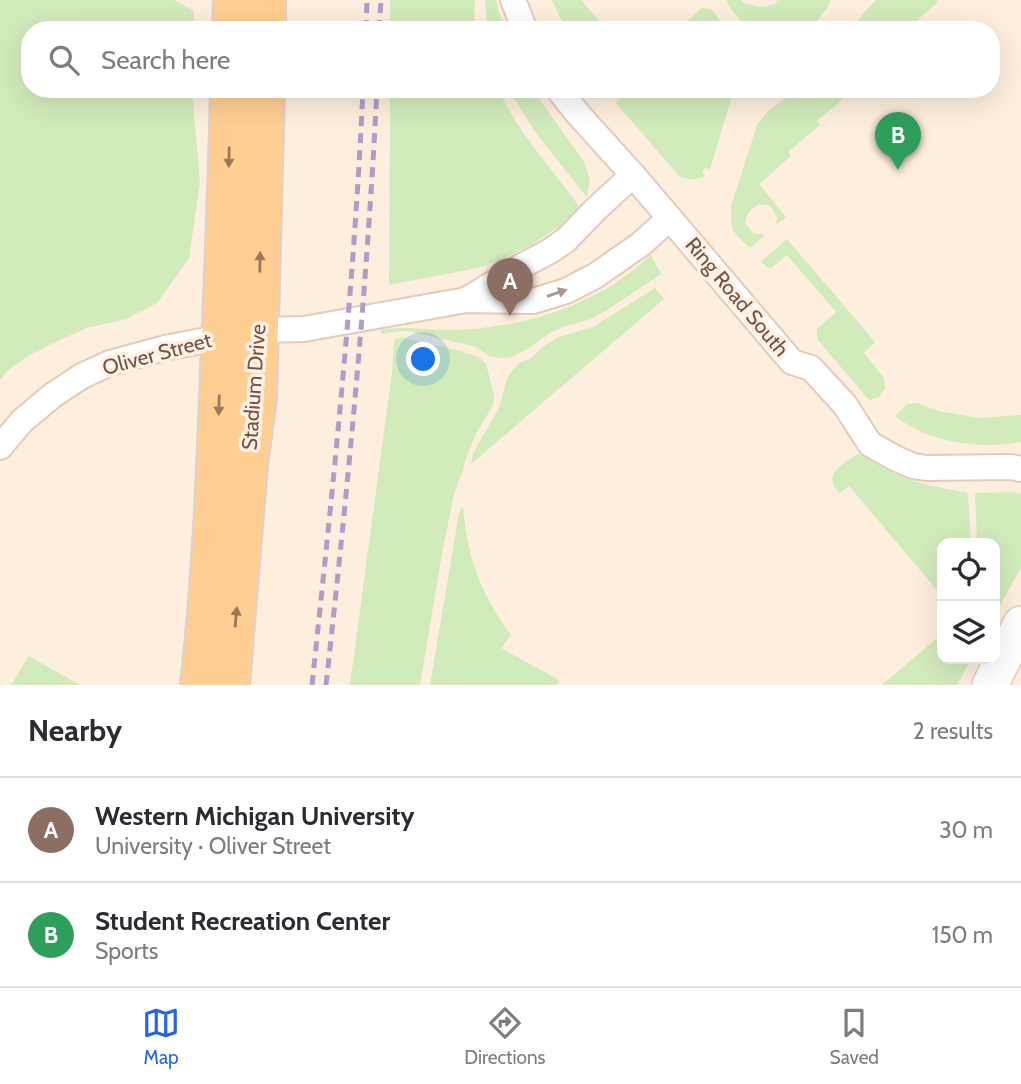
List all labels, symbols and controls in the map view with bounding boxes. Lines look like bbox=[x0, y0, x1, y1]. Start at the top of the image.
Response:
search box bbox=[21, 21, 1000, 98]
icon: search bbox=[45, 41, 83, 79]
text: Search here bbox=[101, 44, 230, 76]
pin: B bbox=[875, 112, 921, 170]
one-way arrow bbox=[223, 147, 234, 169]
street label: Ring Road South bbox=[680, 232, 794, 361]
one-way arrow bbox=[254, 251, 266, 273]
pin: A bbox=[487, 258, 533, 316]
one-way arrow bbox=[547, 287, 568, 298]
street label: Stadium Drive bbox=[237, 323, 270, 451]
street label: Oliver Street bbox=[100, 327, 214, 380]
your location bbox=[406, 342, 440, 376]
one-way arrow bbox=[214, 394, 225, 416]
map controls bbox=[937, 538, 1000, 664]
button: locate bbox=[937, 538, 1000, 601]
button: layers bbox=[937, 601, 1000, 664]
one-way arrow bbox=[231, 606, 242, 628]
text: Nearby bbox=[28, 712, 122, 749]
text: 2 results bbox=[913, 717, 993, 745]
text: Western Michigan University bbox=[95, 800, 414, 832]
text: A bbox=[44, 816, 58, 844]
text: 30 m bbox=[939, 816, 993, 844]
text: University · Oliver Street bbox=[95, 832, 331, 860]
text: Student Recreation Center bbox=[95, 905, 390, 937]
text: B bbox=[44, 921, 58, 949]
text: 150 m bbox=[932, 921, 993, 949]
text: Sports bbox=[95, 937, 158, 965]
tab: Map bbox=[142, 1004, 180, 1069]
tab: Directions bbox=[464, 1004, 545, 1069]
tab: Saved bbox=[830, 1004, 879, 1069]

